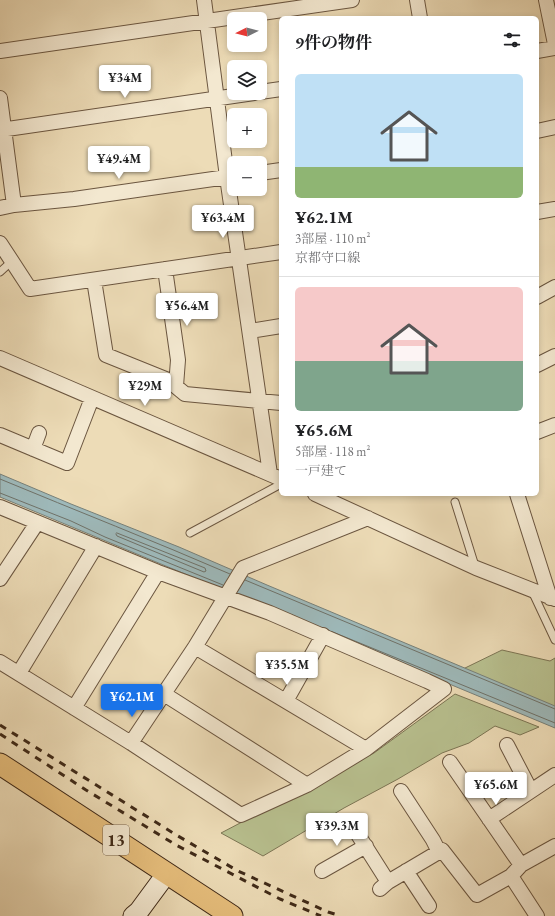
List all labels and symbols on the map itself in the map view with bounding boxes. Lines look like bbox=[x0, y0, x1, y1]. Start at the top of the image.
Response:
north arrow bbox=[227, 12, 267, 52]
pin: ¥34M bbox=[101, 65, 149, 99]
pin: ¥49.4M bbox=[86, 146, 152, 180]
pin: ¥63.4M bbox=[190, 205, 256, 239]
pin: ¥56.4M bbox=[154, 293, 220, 327]
pin: ¥29M bbox=[121, 373, 169, 407]
pin: ¥35.5M bbox=[254, 652, 320, 686]
pin: ¥62.1M bbox=[99, 684, 165, 718]
pin: ¥65.6M bbox=[463, 772, 529, 806]
pin: ¥39.3M bbox=[304, 813, 370, 847]
road number: 13 bbox=[103, 825, 129, 855]

